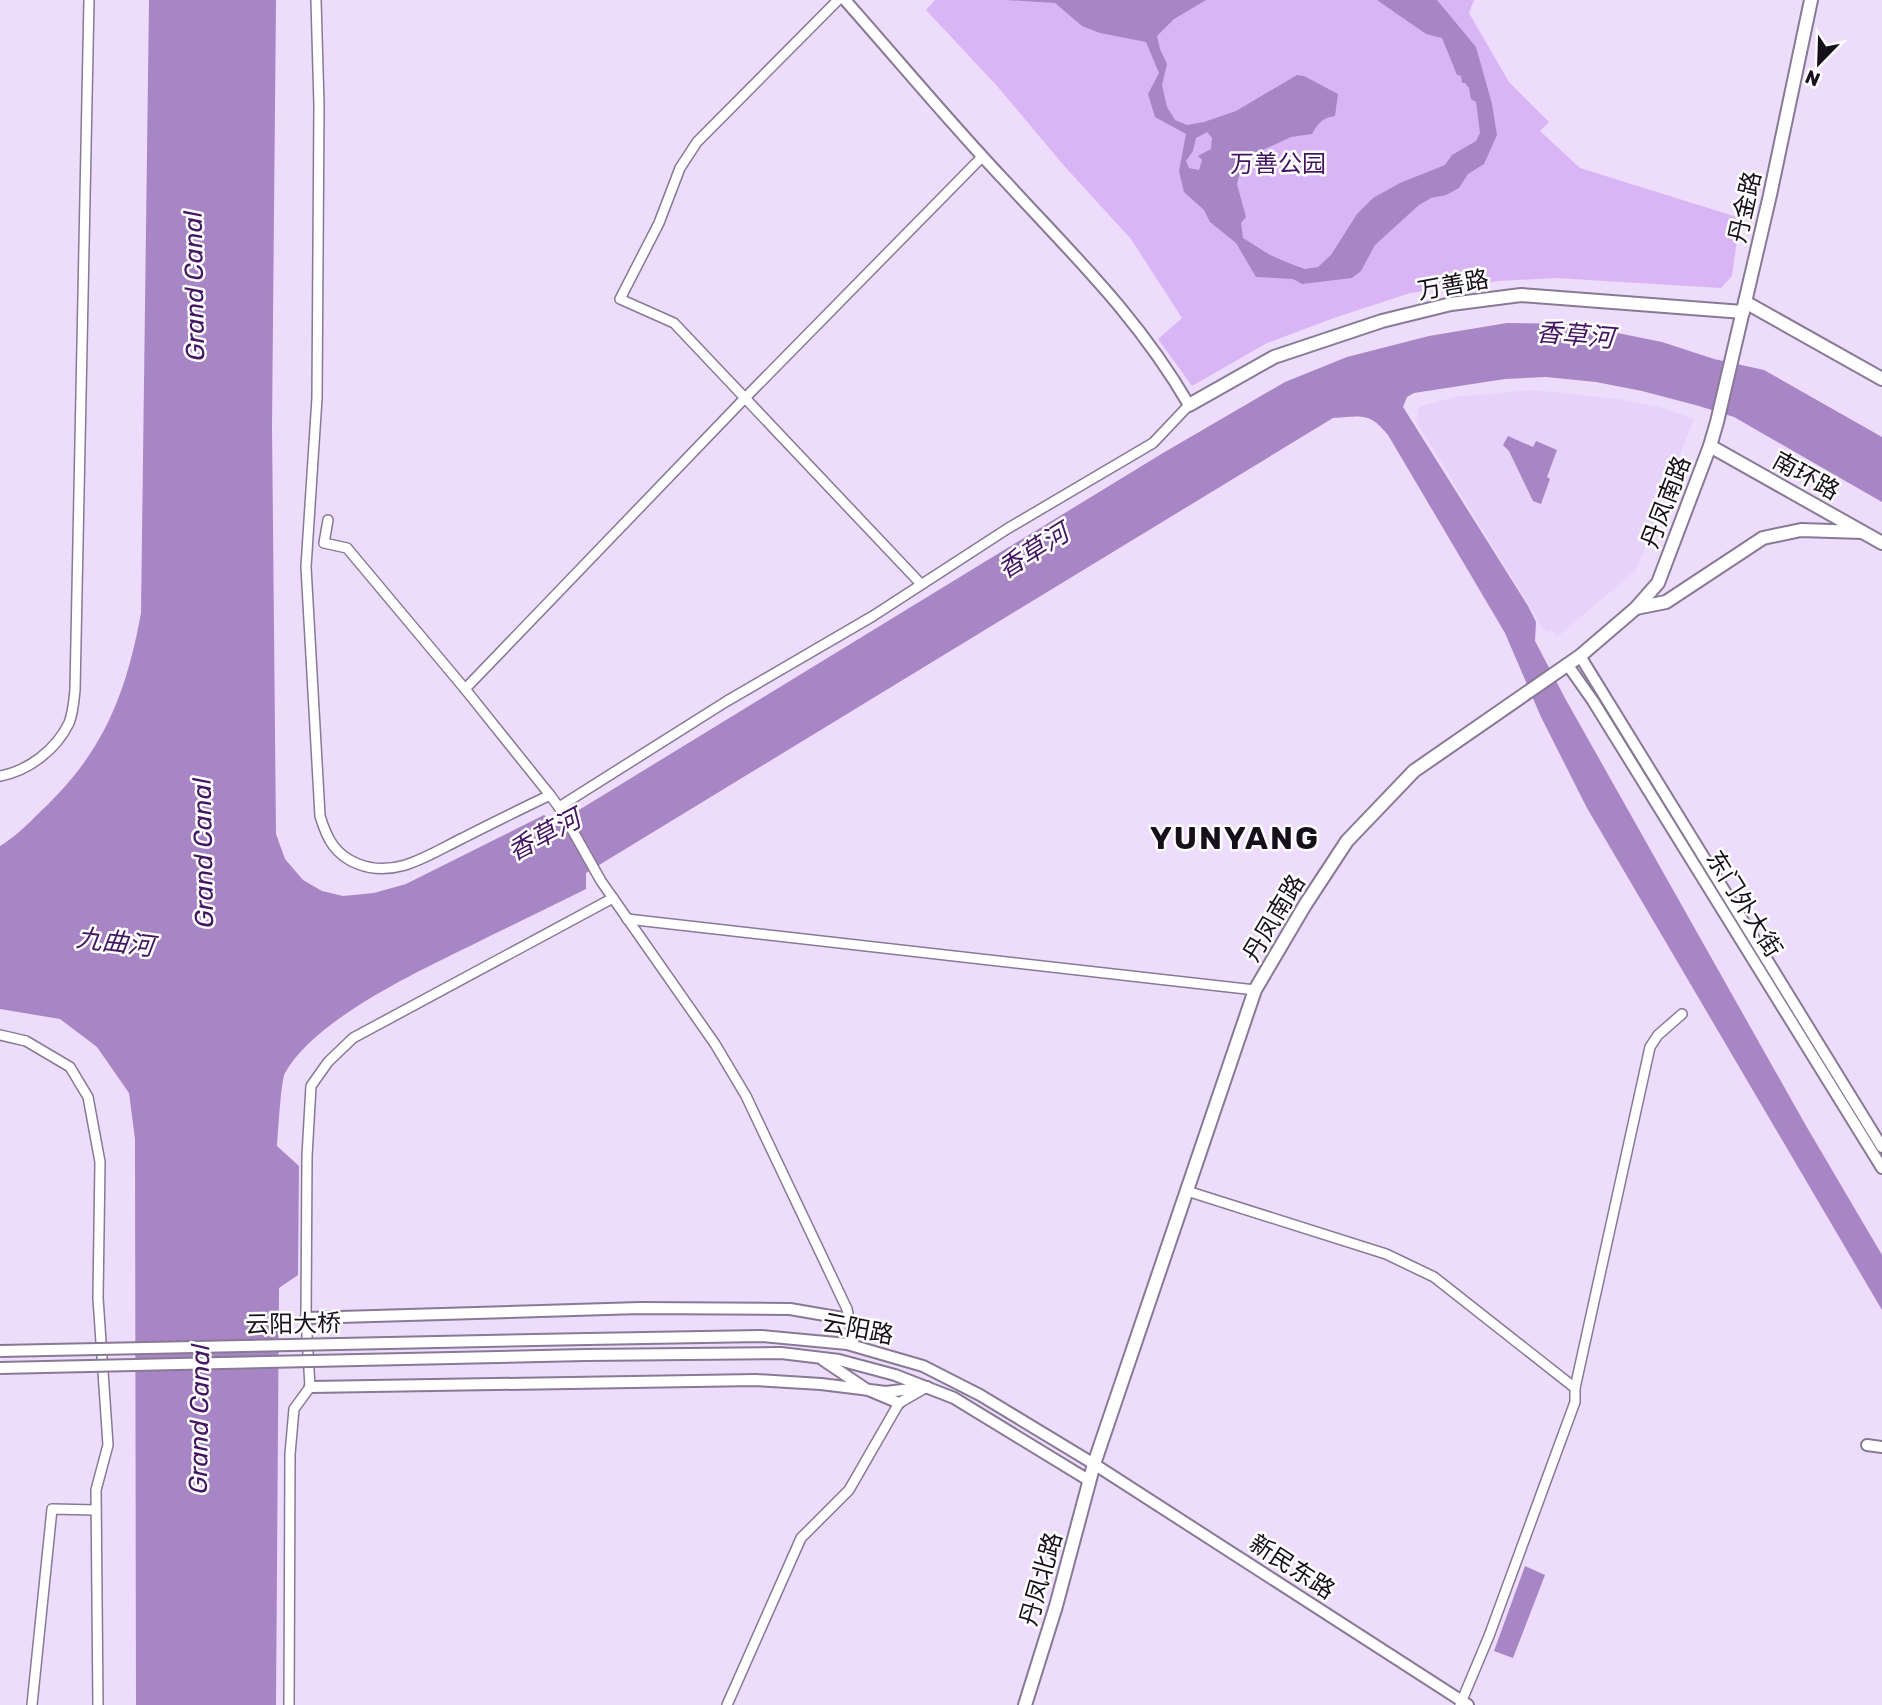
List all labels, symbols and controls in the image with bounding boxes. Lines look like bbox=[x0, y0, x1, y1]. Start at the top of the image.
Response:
north arrow bbox=[1784, 28, 1854, 98]
text: N bbox=[1802, 65, 1823, 91]
park label: 万善公园 bbox=[1230, 150, 1326, 178]
street label: 丹金路 bbox=[1723, 169, 1767, 245]
water label: Grand Canal bbox=[178, 210, 211, 361]
street label: 万善路 bbox=[1415, 265, 1491, 305]
water label: 香草河 bbox=[1535, 317, 1620, 355]
street label: 南环路 bbox=[1768, 446, 1844, 506]
street label: 丹凤南路 bbox=[1636, 452, 1696, 552]
water label: 香草河 bbox=[992, 515, 1079, 585]
water label: Grand Canal bbox=[187, 777, 220, 928]
water label: 香草河 bbox=[503, 801, 590, 867]
district label: YUNYANG bbox=[1150, 819, 1320, 857]
street label: 东门外大街 bbox=[1700, 846, 1788, 962]
street label: 丹凤南路 bbox=[1237, 870, 1311, 966]
water label: 九曲河 bbox=[74, 922, 160, 963]
street label: 云阳路 bbox=[820, 1308, 896, 1350]
street label: 云阳大桥 bbox=[245, 1309, 341, 1339]
water label: Grand Canal bbox=[183, 1343, 216, 1494]
street label: 丹凤北路 bbox=[1014, 1529, 1068, 1629]
street label: 新民东路 bbox=[1244, 1529, 1340, 1605]

